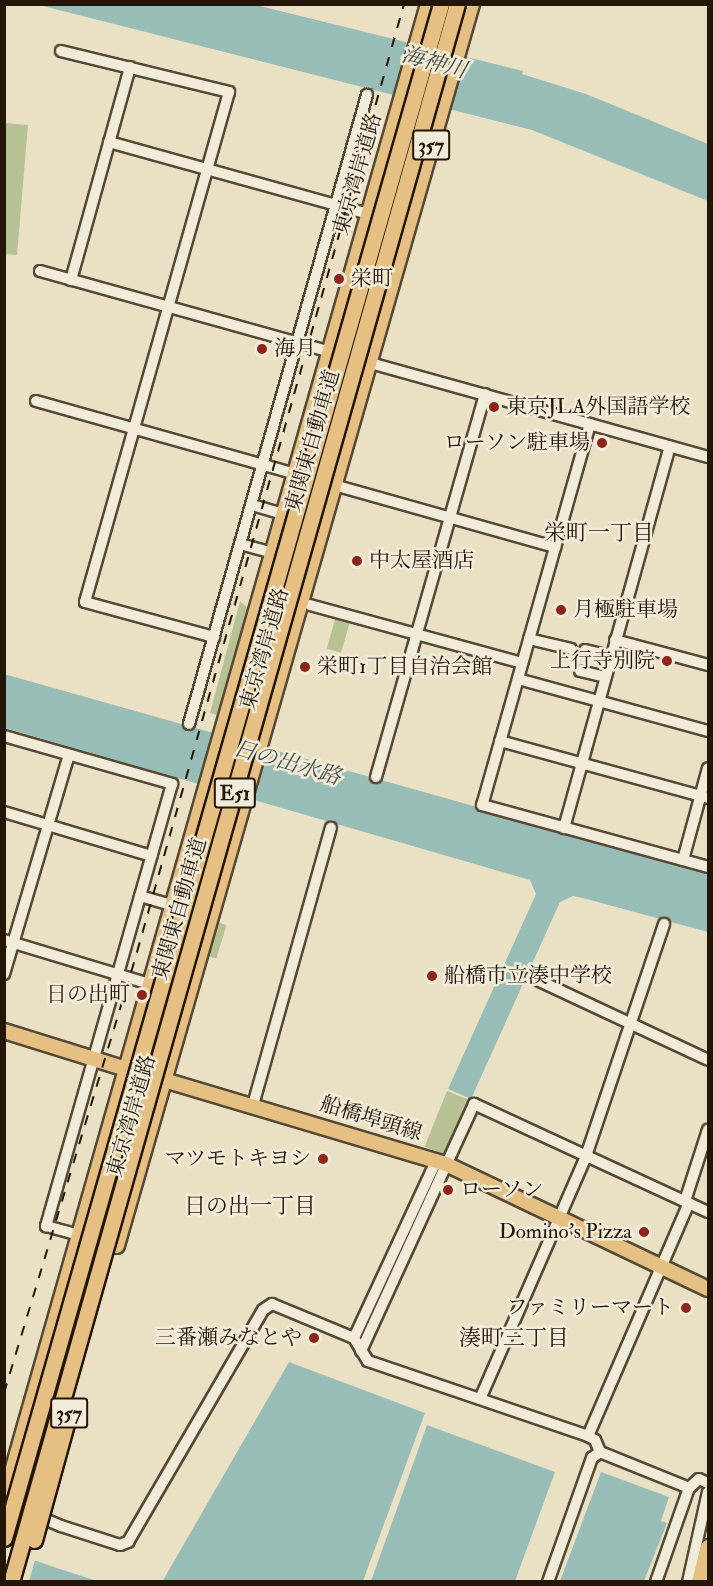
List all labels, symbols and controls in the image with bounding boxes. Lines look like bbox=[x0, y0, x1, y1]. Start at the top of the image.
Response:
water label: 海神川 bbox=[399, 42, 469, 84]
street label: 東京湾岸道路 bbox=[329, 110, 387, 238]
road number: 357 bbox=[412, 128, 450, 162]
place label: 栄町 bbox=[351, 266, 393, 292]
marker: 栄町 bbox=[332, 272, 346, 286]
place label: 海月 bbox=[274, 336, 316, 362]
marker: 海月 bbox=[255, 342, 269, 356]
street label: 東関東自動車道 bbox=[281, 367, 345, 515]
place label: 東京JLA外国語学校 bbox=[506, 394, 691, 420]
marker: 東京JLA外国語学校 bbox=[487, 400, 501, 414]
place label: ローソン駐車場 bbox=[443, 430, 590, 456]
marker: ローソン駐車場 bbox=[595, 436, 609, 450]
district label: 栄町一丁目 bbox=[544, 521, 654, 547]
place label: 中太屋酒店 bbox=[369, 548, 474, 574]
marker: 中太屋酒店 bbox=[350, 554, 364, 568]
street label: 東京湾岸道路 bbox=[236, 585, 294, 713]
place label: 月極駐車場 bbox=[573, 597, 678, 623]
marker: 月極駐車場 bbox=[554, 603, 568, 617]
place label: 上行寺別院 bbox=[550, 648, 655, 674]
place label: 栄町1丁目自治会館 bbox=[317, 654, 492, 680]
marker: 上行寺別院 bbox=[660, 654, 674, 668]
marker: 栄町1丁目自治会館 bbox=[298, 660, 312, 674]
water label: 日の出水路 bbox=[230, 735, 344, 791]
road number: E51 bbox=[212, 776, 258, 810]
street label: 東関東自動車道 bbox=[148, 835, 212, 983]
place label: 船橋市立湊中学校 bbox=[444, 963, 612, 989]
marker: 船橋市立湊中学校 bbox=[425, 969, 439, 983]
place label: 日の出町 bbox=[46, 982, 130, 1008]
marker: 日の出町 bbox=[135, 988, 149, 1002]
street label: 東京湾岸道路 bbox=[103, 1052, 161, 1180]
street label: 船橋埠頭線 bbox=[317, 1092, 425, 1146]
place label: マツモトキヨシ bbox=[164, 1146, 311, 1172]
marker: マツモトキヨシ bbox=[316, 1152, 330, 1166]
place label: ローソン bbox=[460, 1177, 544, 1203]
marker: ローソン bbox=[441, 1183, 455, 1197]
district label: 日の出一丁目 bbox=[184, 1194, 316, 1220]
place label: Domino's Pizza bbox=[499, 1219, 632, 1245]
marker: Domino's Pizza bbox=[637, 1225, 651, 1239]
place label: ファミリーマート bbox=[506, 1295, 674, 1321]
marker: ファミリーマート bbox=[679, 1301, 693, 1315]
place label: 三番瀬みなとや bbox=[155, 1325, 302, 1351]
district label: 湊町三丁目 bbox=[459, 1326, 569, 1352]
marker: 三番瀬みなとや bbox=[307, 1331, 321, 1345]
road number: 357 bbox=[50, 1396, 88, 1430]

